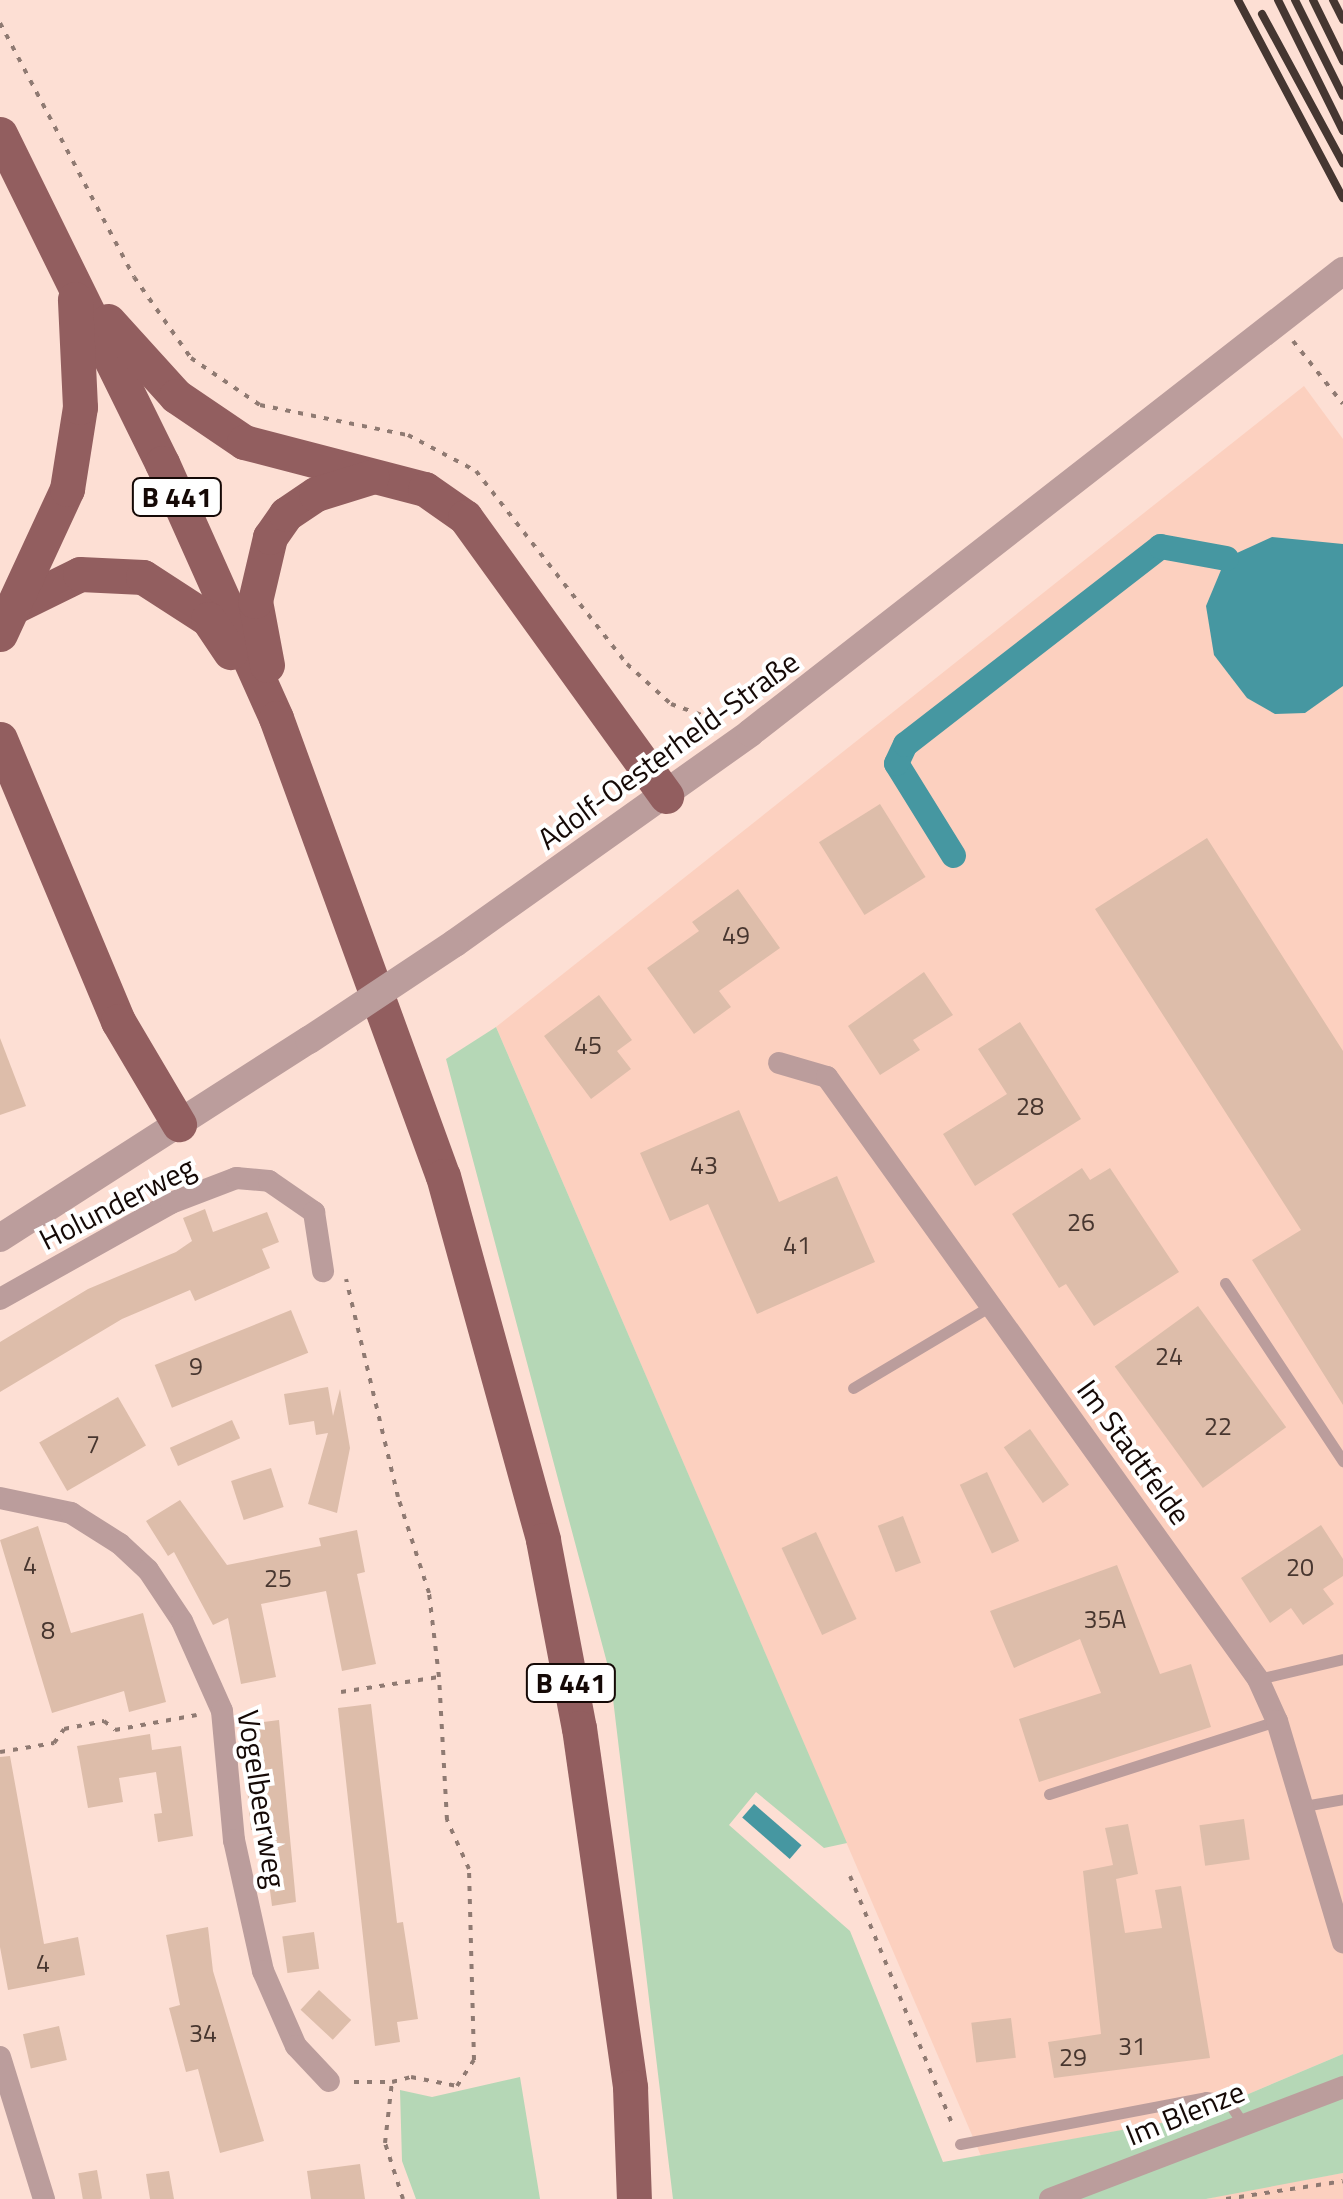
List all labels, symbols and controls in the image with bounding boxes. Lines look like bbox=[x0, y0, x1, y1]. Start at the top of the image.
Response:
road number: B 441 bbox=[130, 474, 224, 520]
street label: Adolf-Oesterheld-Straße bbox=[530, 643, 806, 857]
house number: 49 bbox=[722, 920, 750, 950]
house number: 45 bbox=[574, 1030, 602, 1060]
house number: 28 bbox=[1016, 1091, 1044, 1121]
street label: Holunderweg bbox=[33, 1148, 201, 1258]
house number: 43 bbox=[690, 1150, 718, 1180]
house number: 26 bbox=[1067, 1207, 1095, 1237]
house number: 41 bbox=[783, 1230, 811, 1260]
house number: 24 bbox=[1155, 1341, 1183, 1371]
house number: 9 bbox=[189, 1351, 203, 1381]
street label: Im Stadtfelde bbox=[1070, 1373, 1198, 1531]
house number: 22 bbox=[1204, 1411, 1232, 1441]
house number: 7 bbox=[86, 1429, 100, 1459]
house number: 4 bbox=[23, 1550, 37, 1580]
house number: 20 bbox=[1286, 1552, 1314, 1582]
house number: 25 bbox=[264, 1563, 292, 1593]
house number: 35A bbox=[1084, 1604, 1126, 1634]
house number: 8 bbox=[41, 1615, 55, 1645]
road number: B 441 bbox=[524, 1660, 618, 1706]
street label: Vogelbeerweg bbox=[230, 1707, 294, 1891]
house number: 4 bbox=[36, 1948, 50, 1978]
house number: 34 bbox=[189, 2018, 217, 2048]
house number: 31 bbox=[1118, 2031, 1146, 2061]
house number: 29 bbox=[1059, 2042, 1087, 2072]
street label: Im Blenze bbox=[1121, 2073, 1249, 2153]

